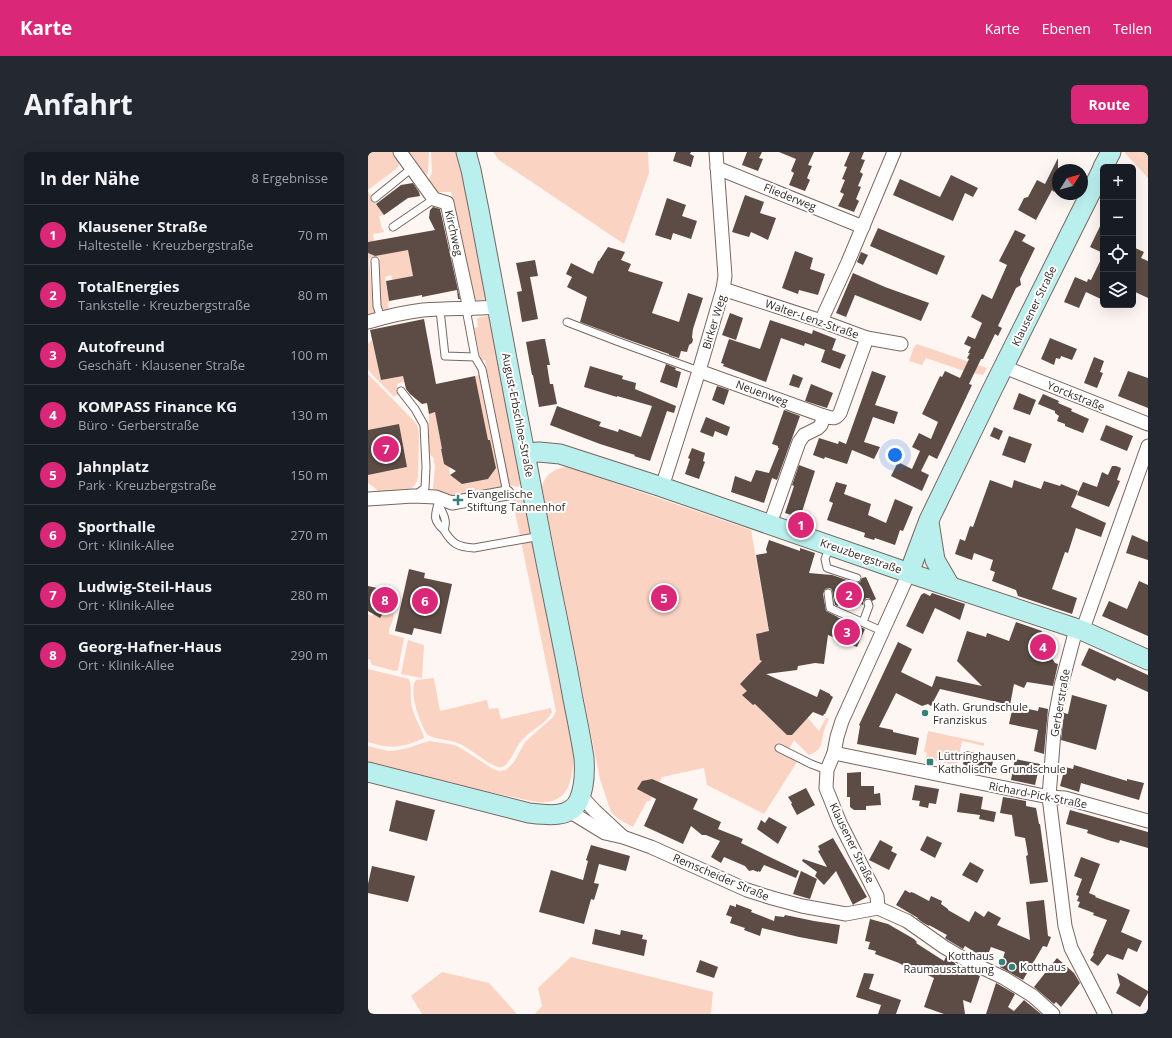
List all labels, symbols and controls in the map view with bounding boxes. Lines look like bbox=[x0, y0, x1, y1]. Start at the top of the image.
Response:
text: Karte bbox=[20, 15, 72, 41]
text: Karte bbox=[985, 19, 1020, 38]
text: Ebenen bbox=[1042, 19, 1091, 38]
text: Teilen bbox=[1113, 19, 1152, 38]
text: Anfahrt bbox=[24, 85, 133, 123]
button: Route bbox=[1071, 85, 1148, 124]
north arrow bbox=[1052, 164, 1088, 200]
map controls bbox=[1100, 164, 1136, 308]
button: + bbox=[1100, 164, 1136, 200]
text: In der Nähe bbox=[40, 167, 139, 190]
text: 8 Ergebnisse bbox=[251, 169, 328, 187]
street label: Fliederweg bbox=[762, 179, 819, 214]
button: − bbox=[1100, 200, 1136, 236]
street label: Kirchweg bbox=[442, 208, 467, 257]
text: Klausener Straße bbox=[78, 216, 207, 236]
text: 1 bbox=[49, 226, 57, 244]
text: 70 m bbox=[298, 226, 328, 244]
text: Haltestelle · Kreuzbergstraße bbox=[78, 236, 253, 254]
button: locate bbox=[1100, 236, 1136, 272]
street label: Klausener Straße bbox=[1008, 263, 1060, 348]
button: layers bbox=[1100, 272, 1136, 308]
text: TotalEnergies bbox=[78, 276, 179, 296]
text: 2 bbox=[49, 286, 57, 304]
text: 80 m bbox=[298, 286, 328, 304]
street label: Birker Weg bbox=[698, 293, 729, 351]
street label: Walter-Lenz-Straße bbox=[763, 295, 861, 342]
text: Tankstelle · Kreuzbergstraße bbox=[78, 296, 250, 314]
text: Autofreund bbox=[78, 336, 165, 356]
text: 3 bbox=[49, 346, 57, 364]
text: 100 m bbox=[290, 346, 328, 364]
street label: August-Erbschloe-Straße bbox=[499, 351, 538, 478]
text: Geschäft · Klausener Straße bbox=[78, 356, 245, 374]
street label: Neuenweg bbox=[734, 376, 791, 409]
street label: Yorckstraße bbox=[1045, 377, 1107, 414]
text: KOMPASS Finance KG bbox=[78, 396, 237, 416]
text: 4 bbox=[49, 406, 57, 424]
text: 130 m bbox=[290, 406, 328, 424]
text: Büro · Gerberstraße bbox=[78, 416, 199, 434]
pin: 7 bbox=[373, 434, 399, 464]
your location bbox=[885, 445, 905, 465]
text: Jahnplatz bbox=[78, 456, 149, 476]
text: 5 bbox=[49, 466, 57, 484]
text: 150 m bbox=[290, 466, 328, 484]
text: Park · Kreuzbergstraße bbox=[78, 476, 216, 494]
place label: Evangelische Stiftung Tannenhof bbox=[467, 486, 567, 514]
marker: Evangelische Stiftung Tannenhof bbox=[452, 494, 464, 506]
pin: 1 bbox=[788, 510, 814, 540]
text: Sporthalle bbox=[78, 516, 155, 536]
text: 6 bbox=[49, 526, 57, 544]
text: 270 m bbox=[290, 526, 328, 544]
street label: Kreuzbergstraße bbox=[818, 535, 904, 577]
text: Ort · Klinik-Allee bbox=[78, 536, 174, 554]
text: Ludwig-Steil-Haus bbox=[78, 576, 212, 596]
pin: 2 bbox=[836, 580, 862, 610]
pin: 5 bbox=[651, 583, 677, 613]
pin: 8 bbox=[372, 585, 398, 615]
text: 7 bbox=[49, 586, 57, 604]
text: 280 m bbox=[290, 586, 328, 604]
pin: 6 bbox=[412, 586, 438, 616]
text: Ort · Klinik-Allee bbox=[78, 596, 174, 614]
pin: 3 bbox=[834, 617, 860, 647]
pin: 4 bbox=[1030, 632, 1056, 662]
text: Georg-Hafner-Haus bbox=[78, 636, 222, 656]
text: 8 bbox=[49, 646, 57, 664]
text: 290 m bbox=[290, 646, 328, 664]
text: Ort · Klinik-Allee bbox=[78, 656, 174, 674]
street label: Gerberstraße bbox=[1046, 668, 1073, 738]
place label: Kath. Grundschule Franziskus bbox=[933, 699, 1028, 727]
marker: Kath. Grundschule Franziskus bbox=[920, 708, 930, 718]
place label: Lüttringhausen Katholische Grundschule bbox=[938, 748, 1066, 776]
marker: Lüttringhausen Katholische Grundschule bbox=[925, 757, 935, 767]
street label: Richard-Pick-Straße bbox=[988, 778, 1089, 811]
street label: Klausener Straße bbox=[826, 800, 878, 885]
street label: Remscheider Straße bbox=[671, 849, 772, 904]
place label: Kotthaus Raumausstattung bbox=[903, 948, 994, 976]
marker: Kotthaus Raumausstattung bbox=[997, 957, 1007, 967]
place label: Kotthaus bbox=[1020, 959, 1066, 974]
marker: Kotthaus bbox=[1007, 962, 1017, 972]

